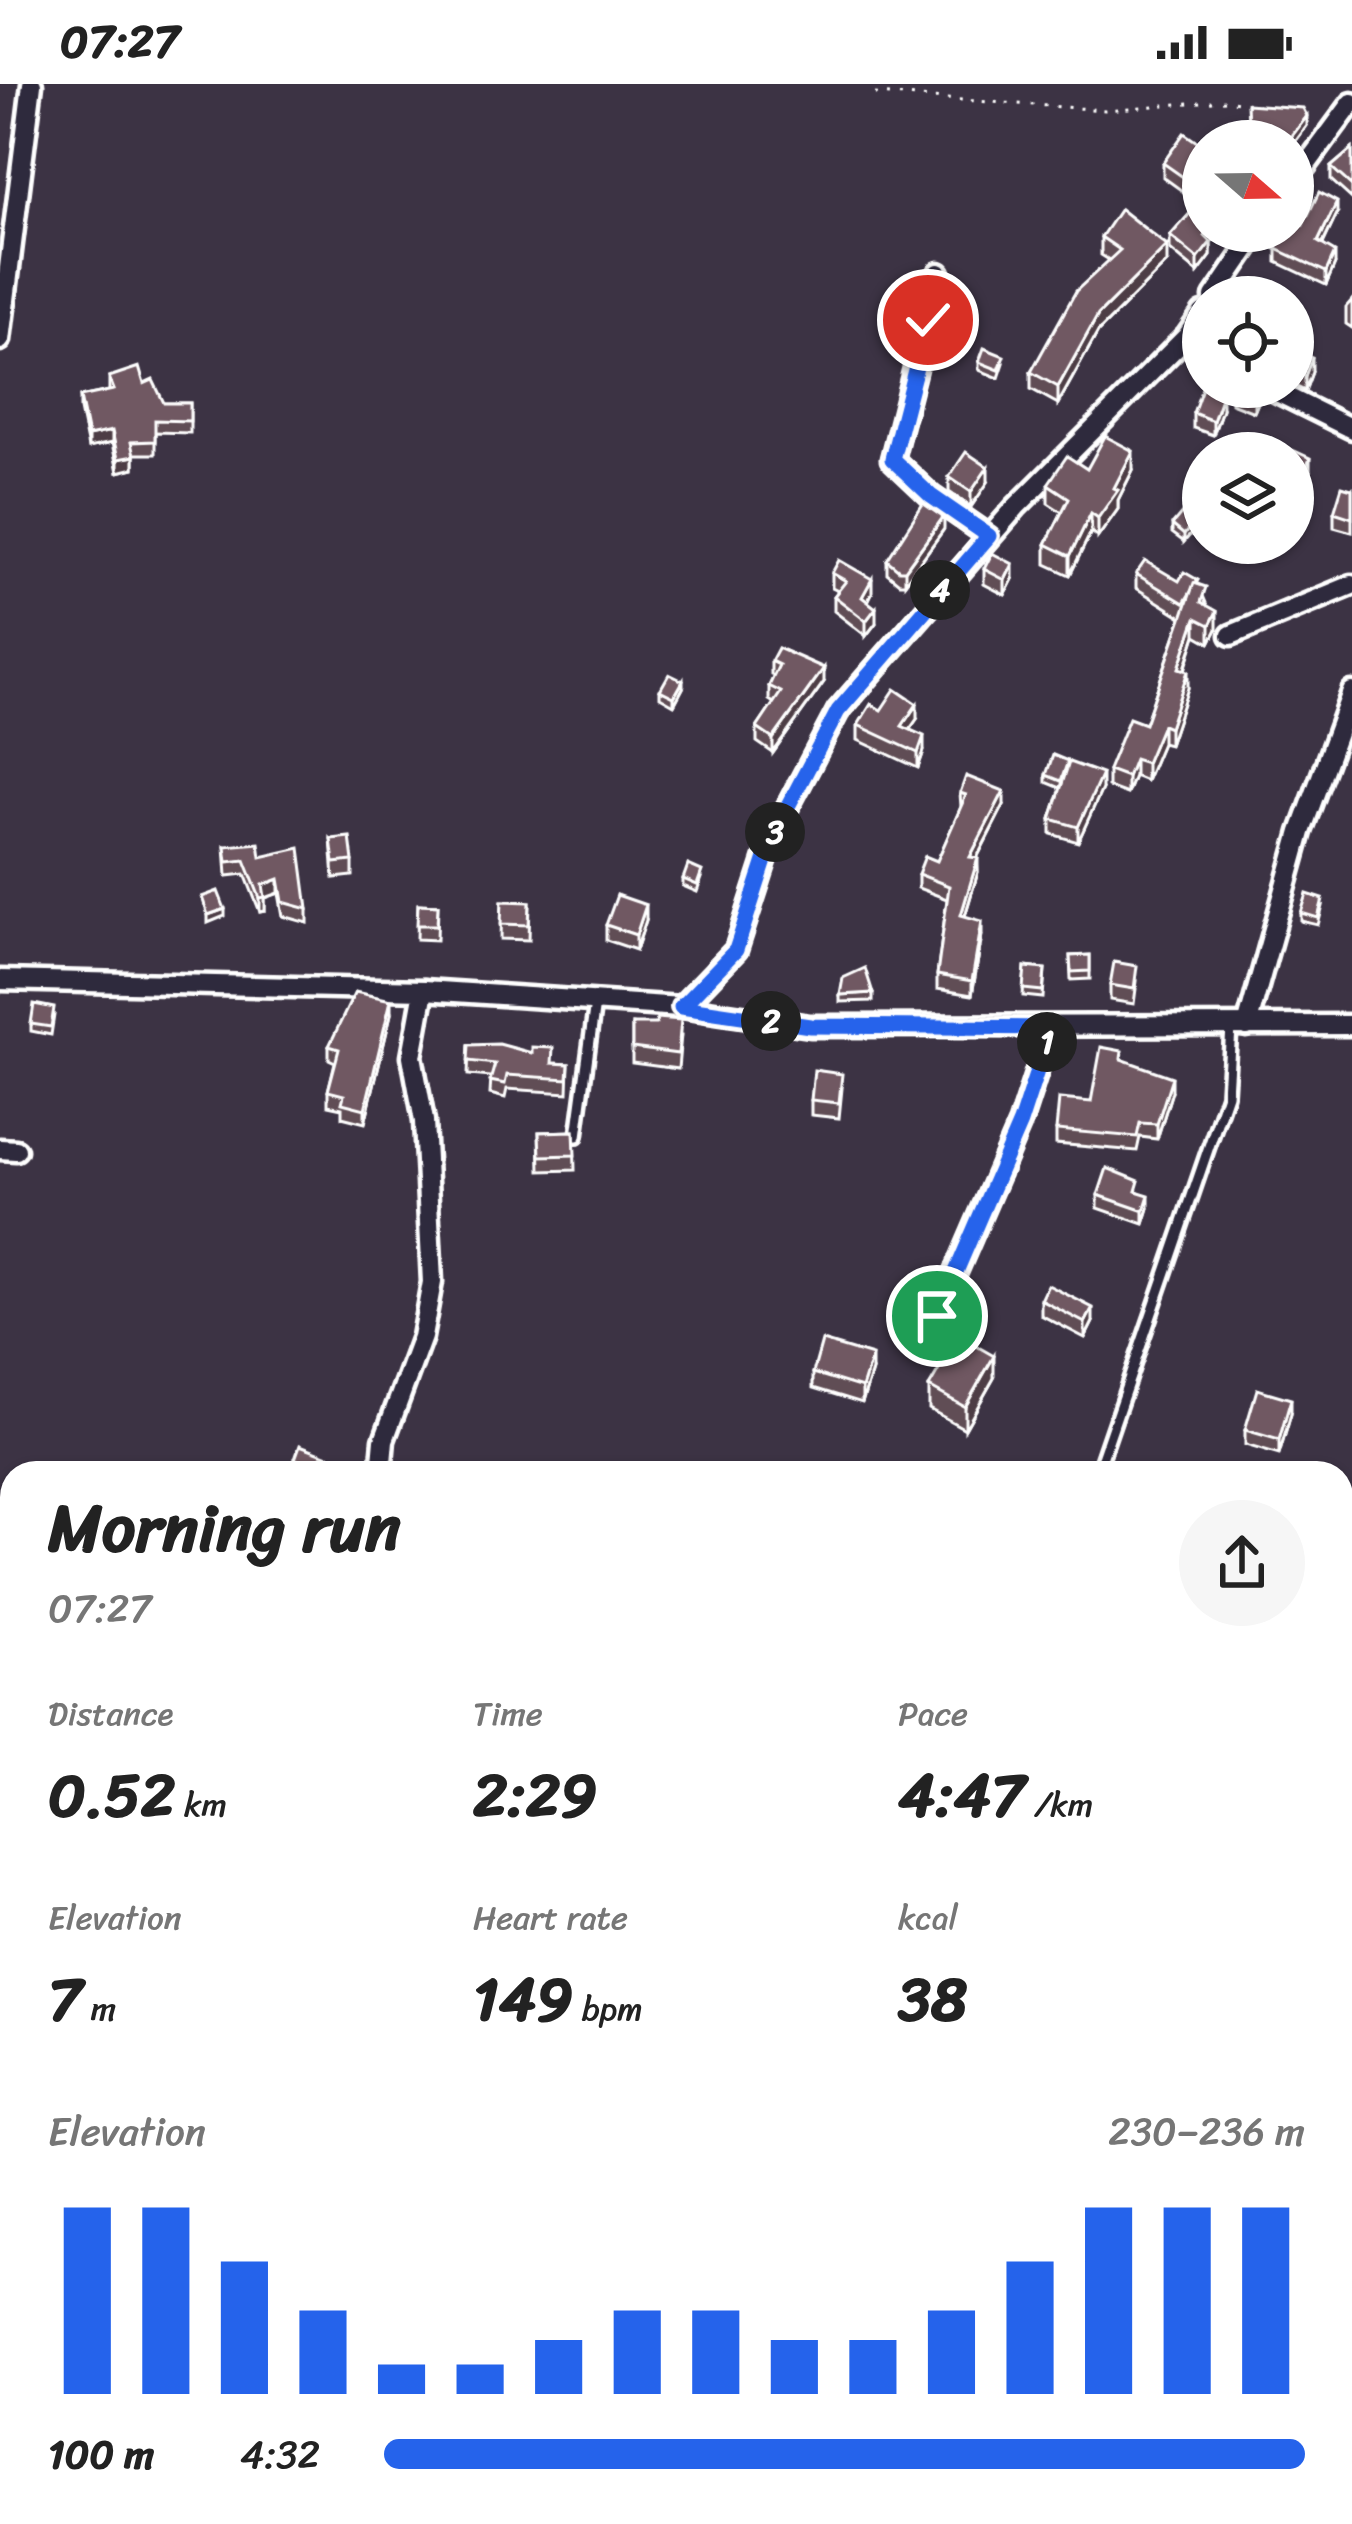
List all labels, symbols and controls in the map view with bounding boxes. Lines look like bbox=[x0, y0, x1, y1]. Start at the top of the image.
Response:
text: 07:27 bbox=[60, 2, 179, 82]
north arrow bbox=[1182, 120, 1314, 252]
map controls bbox=[1182, 120, 1314, 564]
pin bbox=[877, 269, 979, 371]
button: locate bbox=[1182, 276, 1314, 408]
icon: check bbox=[895, 287, 961, 353]
button: layers bbox=[1182, 432, 1314, 564]
pin: 4 bbox=[910, 560, 970, 620]
text: 4 bbox=[930, 561, 950, 619]
pin: 3 bbox=[745, 802, 805, 862]
text: 3 bbox=[766, 803, 784, 861]
pin: 2 bbox=[741, 991, 801, 1051]
text: 2 bbox=[761, 992, 781, 1050]
pin: 1 bbox=[1017, 1012, 1077, 1072]
text: 1 bbox=[1040, 1013, 1054, 1071]
pin bbox=[886, 1265, 988, 1367]
icon: arrive bbox=[904, 1283, 970, 1349]
text: Morning run bbox=[48, 1470, 401, 1587]
button: share bbox=[1179, 1500, 1305, 1626]
text: 07:27 bbox=[48, 1574, 151, 1643]
text: Distance bbox=[48, 1685, 173, 1743]
text: Time bbox=[473, 1685, 543, 1743]
text: Pace bbox=[898, 1685, 968, 1743]
text: 0.52 bbox=[48, 1743, 175, 1849]
text: 2:29 bbox=[473, 1743, 597, 1849]
text: 4:47 bbox=[898, 1743, 1025, 1849]
text: km bbox=[175, 1776, 227, 1834]
text: /km bbox=[1025, 1776, 1093, 1834]
text: Elevation bbox=[48, 1889, 182, 1947]
text: Heart rate bbox=[473, 1889, 628, 1947]
text: kcal bbox=[898, 1889, 958, 1947]
text: 7 bbox=[48, 1947, 82, 2053]
text: 149 bbox=[473, 1947, 573, 2053]
text: 38 bbox=[898, 1947, 967, 2053]
text: m bbox=[82, 1980, 116, 2038]
text: bpm bbox=[573, 1980, 643, 2038]
text: Elevation bbox=[48, 2097, 206, 2166]
text: 230–236 m bbox=[1108, 2097, 1305, 2166]
text: 100 m bbox=[48, 2420, 154, 2489]
text: 4:32 bbox=[240, 2420, 320, 2489]

